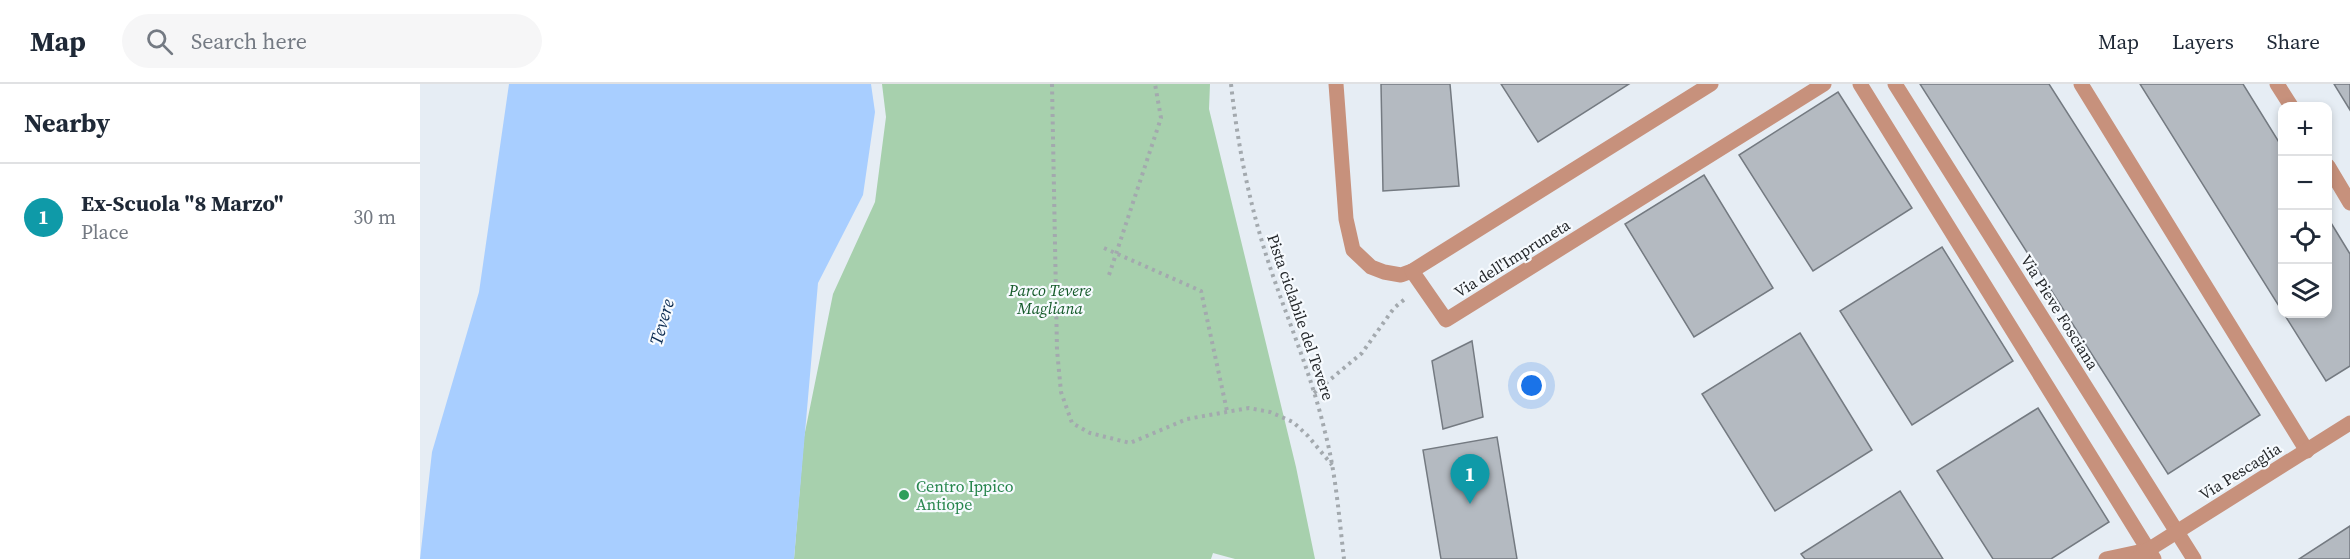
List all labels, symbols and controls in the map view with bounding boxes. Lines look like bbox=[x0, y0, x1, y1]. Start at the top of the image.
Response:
search box bbox=[122, 14, 542, 68]
text: Map bbox=[30, 22, 86, 60]
icon: search bbox=[143, 25, 176, 58]
text: Search here bbox=[191, 26, 307, 56]
text: Map bbox=[2098, 27, 2139, 56]
text: Layers bbox=[2172, 27, 2234, 56]
text: Share bbox=[2267, 27, 2320, 56]
map controls bbox=[2278, 102, 2332, 318]
button: + bbox=[2278, 102, 2332, 156]
text: Nearby bbox=[24, 105, 110, 141]
button: − bbox=[2278, 156, 2332, 210]
text: Ex-Scuola "8 Marzo" bbox=[81, 188, 283, 218]
text: 1 bbox=[38, 203, 49, 231]
text: 30 m bbox=[353, 203, 396, 231]
button: locate bbox=[2278, 210, 2332, 264]
street label: Via dell'Impruneta bbox=[1450, 213, 1575, 303]
text: Place bbox=[81, 218, 129, 246]
street label: Pista ciclabile del Tevere bbox=[1262, 231, 1340, 403]
street label: Via Pieve Fosciana bbox=[2016, 250, 2105, 374]
button: layers bbox=[2278, 264, 2332, 318]
park label: Parco Tevere Magliana bbox=[1008, 279, 1092, 319]
water label: Tevere bbox=[643, 295, 680, 348]
your location bbox=[1517, 371, 1546, 400]
street label: Via Pescaglia bbox=[2195, 437, 2286, 505]
pin: 1 bbox=[1450, 454, 1490, 504]
place label: Centro Ippico Antiope bbox=[916, 475, 1014, 515]
marker: Centro Ippico Antiope bbox=[897, 488, 911, 502]

